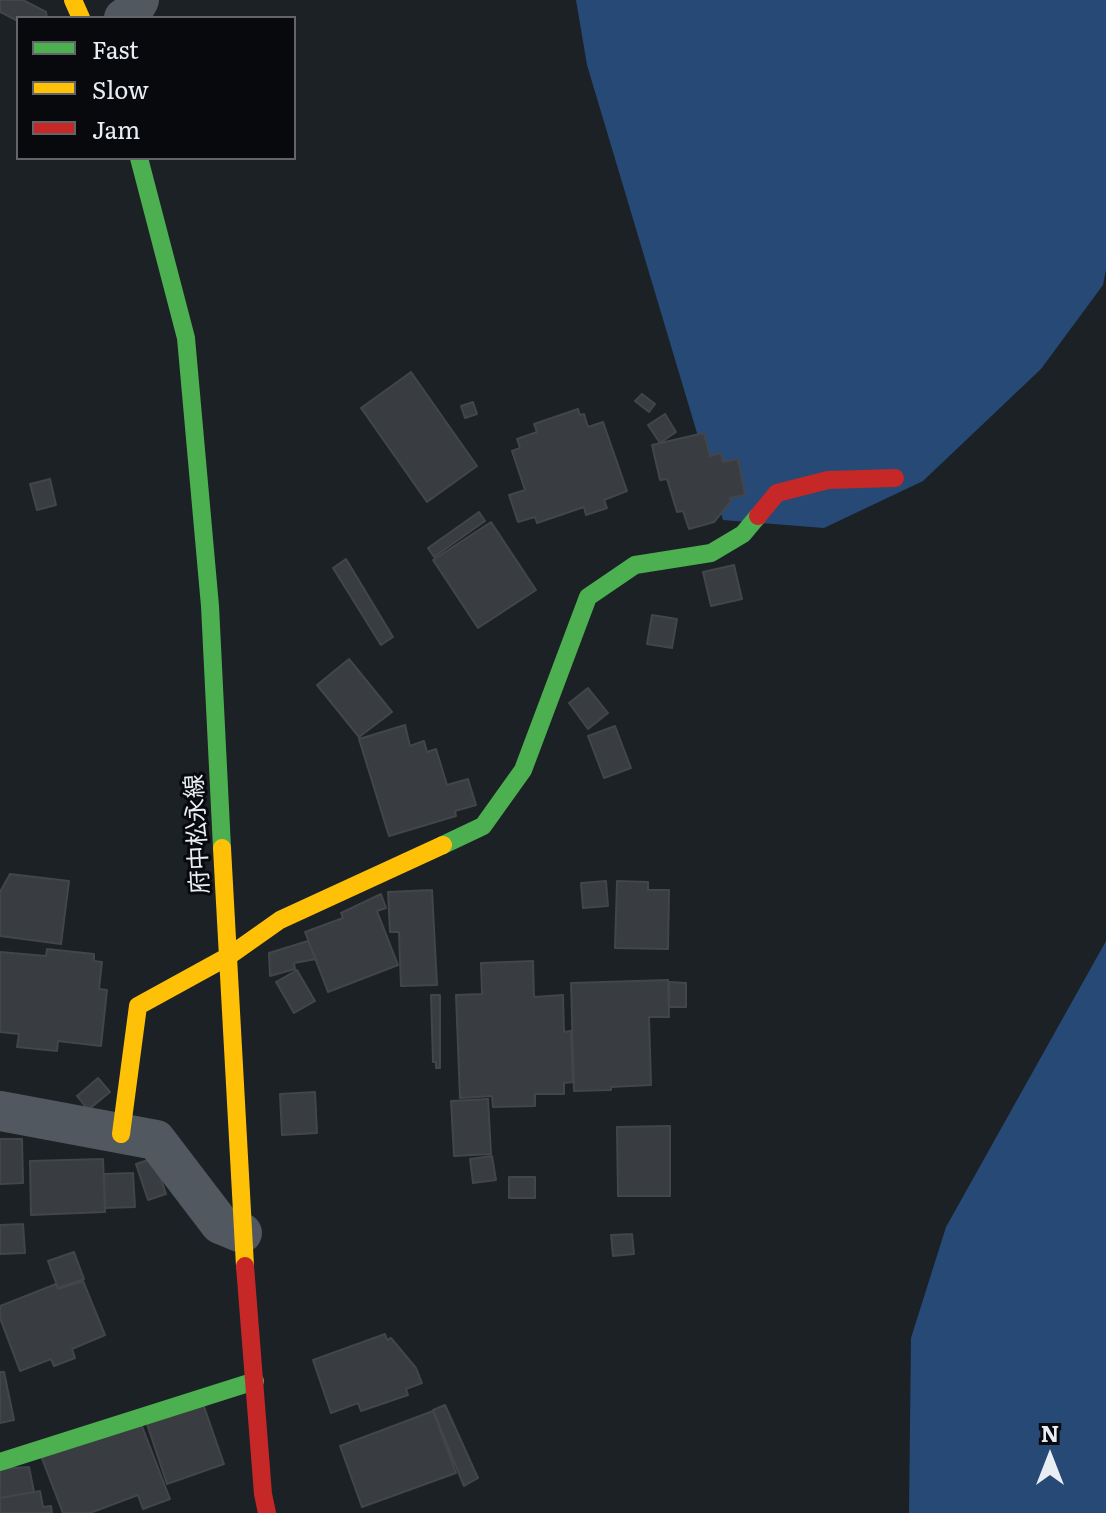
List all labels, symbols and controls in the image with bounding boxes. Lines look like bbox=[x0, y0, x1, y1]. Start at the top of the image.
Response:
legend bbox=[16, 16, 296, 160]
text: Fast bbox=[92, 31, 139, 66]
text: Slow bbox=[92, 71, 149, 106]
text: Jam bbox=[92, 111, 140, 146]
street label: 府中松永線 bbox=[180, 773, 216, 895]
text: N bbox=[1041, 1416, 1059, 1449]
north arrow bbox=[1010, 1417, 1090, 1497]

